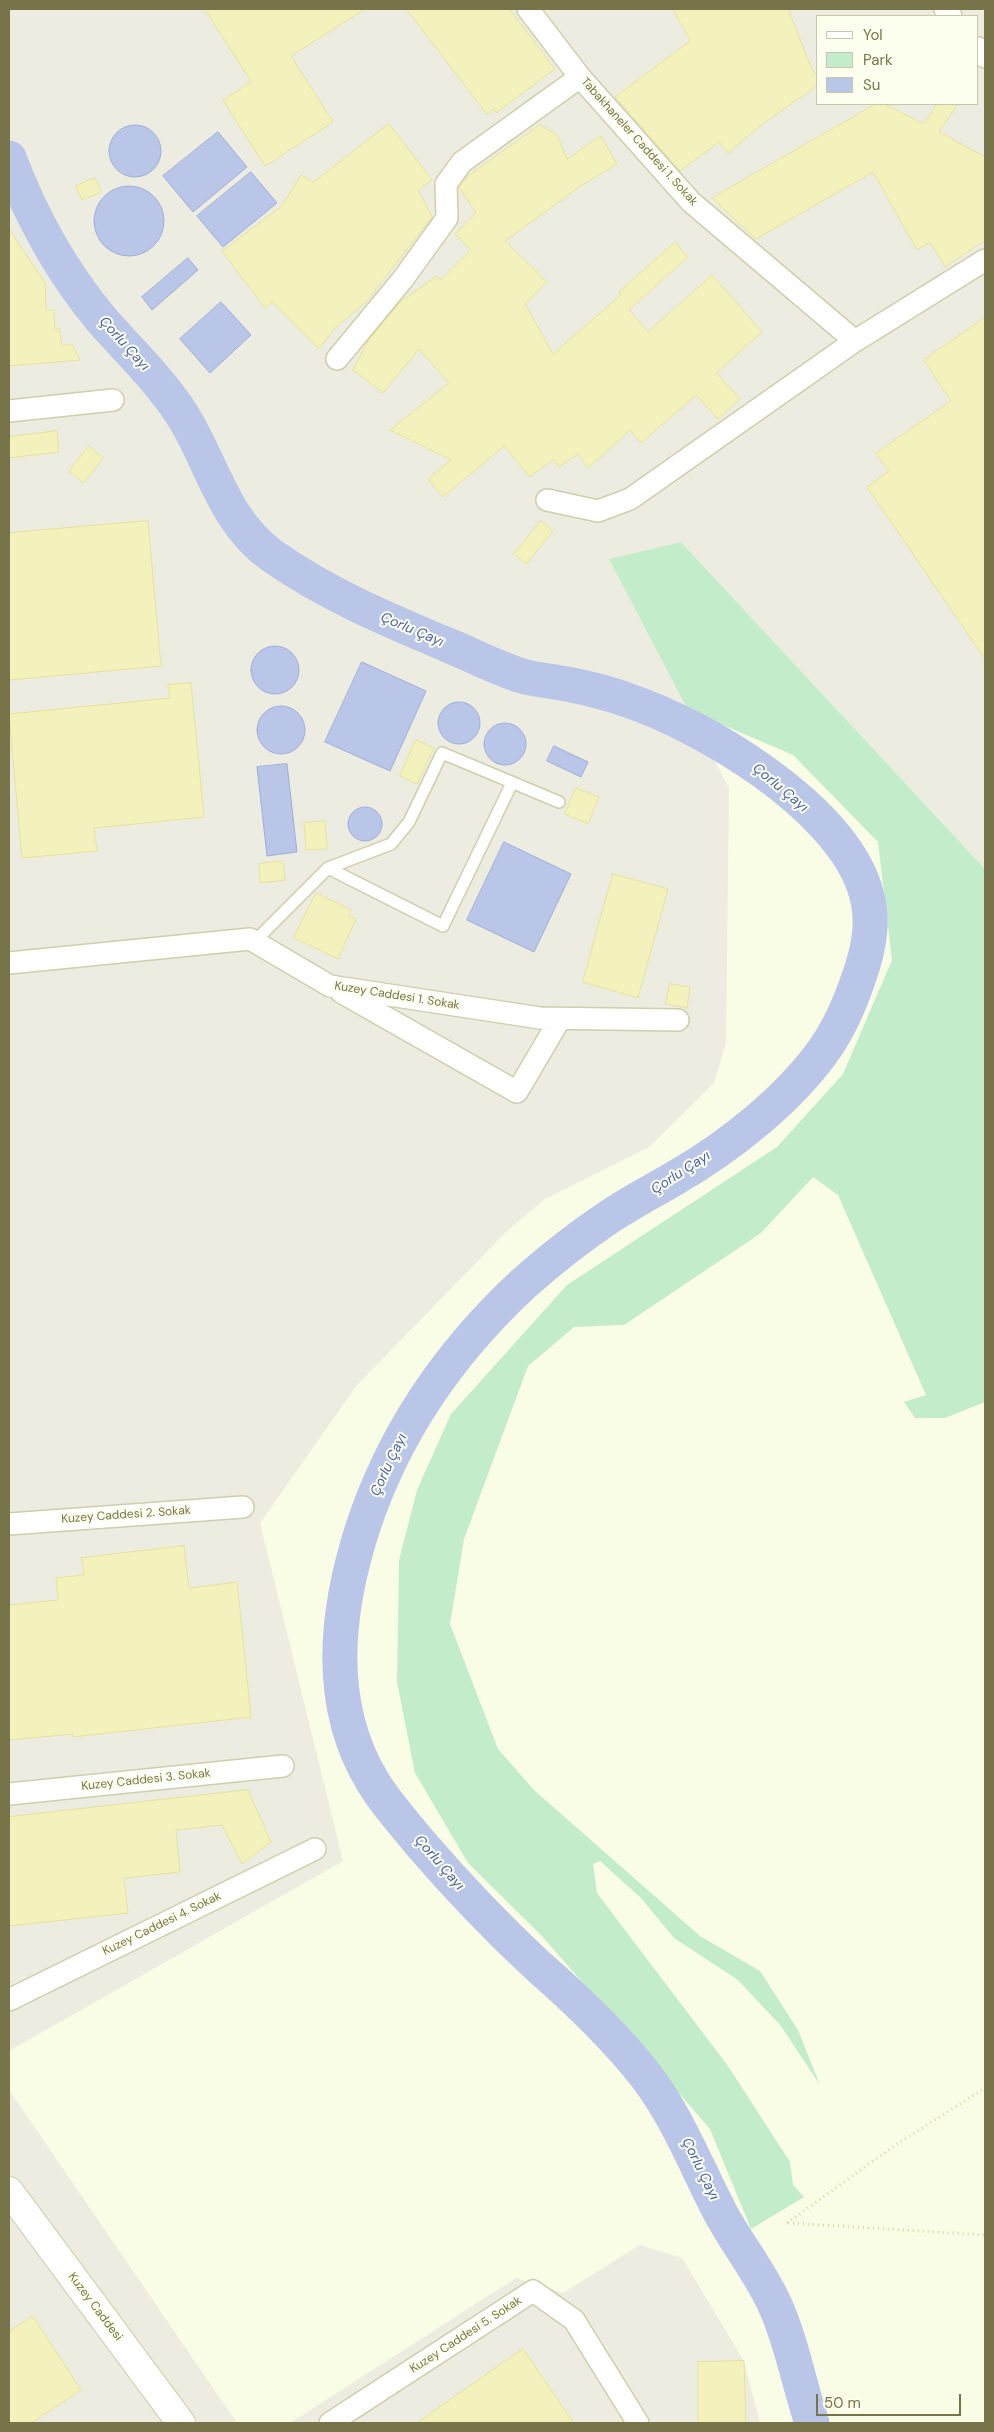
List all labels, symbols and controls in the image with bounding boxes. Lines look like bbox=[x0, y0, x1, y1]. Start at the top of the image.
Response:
legend bbox=[816, 15, 979, 105]
text: Yol bbox=[863, 25, 883, 45]
text: Park bbox=[863, 50, 893, 70]
street label: Tabakhaneler Caddesi 1. Sokak bbox=[578, 75, 700, 209]
text: Su bbox=[863, 75, 880, 95]
water label: Çorlu Çayı bbox=[95, 313, 153, 375]
water label: Çorlu Çayı bbox=[378, 609, 446, 651]
water label: Çorlu Çayı bbox=[749, 760, 811, 816]
street label: Kuzey Caddesi 1. Sokak bbox=[333, 979, 461, 1013]
water label: Çorlu Çayı bbox=[648, 1148, 714, 1198]
water label: Çorlu Çayı bbox=[367, 1431, 411, 1499]
street label: Kuzey Caddesi 2. Sokak bbox=[61, 1503, 191, 1527]
street label: Kuzey Caddesi 3. Sokak bbox=[81, 1766, 211, 1794]
water label: Çorlu Çayı bbox=[411, 1832, 467, 1894]
street label: Kuzey Caddesi 4. Sokak bbox=[100, 1889, 224, 1959]
water label: Çorlu Çayı bbox=[678, 2135, 722, 2203]
street label: Kuzey Caddesi bbox=[65, 2270, 125, 2344]
street label: Kuzey Caddesi 5. Sokak bbox=[407, 2293, 525, 2377]
scale bar bbox=[819, 2384, 964, 2416]
text: 50 m bbox=[824, 2393, 861, 2413]

